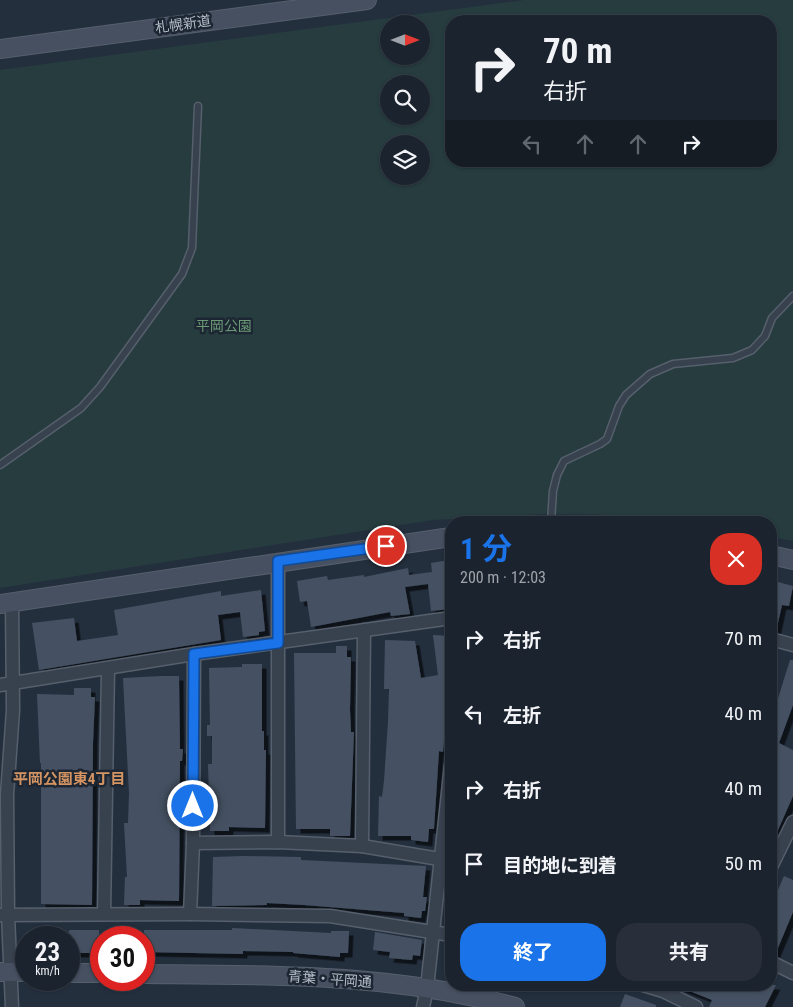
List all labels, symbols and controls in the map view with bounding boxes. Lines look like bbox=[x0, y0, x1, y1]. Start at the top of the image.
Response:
street label: 札幌新道 bbox=[154, 12, 212, 36]
north arrow bbox=[380, 15, 430, 65]
map controls bbox=[380, 15, 430, 185]
text: 70 m bbox=[543, 31, 612, 72]
icon: right bbox=[460, 35, 525, 100]
button: search bbox=[380, 75, 430, 125]
text: 右折 bbox=[543, 79, 587, 104]
icon: left bbox=[518, 130, 546, 158]
icon: ahead bbox=[571, 130, 599, 158]
icon: ahead bbox=[624, 130, 652, 158]
icon: right bbox=[677, 130, 705, 158]
button: layers bbox=[380, 135, 430, 185]
park label: 平岡公園 bbox=[196, 318, 252, 334]
pin bbox=[365, 525, 407, 567]
text: 1 分 bbox=[460, 531, 512, 566]
icon: arrive bbox=[372, 532, 400, 560]
button: close bbox=[710, 533, 762, 585]
text: 200 m · 12:03 bbox=[460, 568, 546, 587]
icon: right bbox=[460, 625, 488, 653]
text: 70 m bbox=[725, 627, 762, 650]
text: 右折 bbox=[503, 629, 541, 652]
icon: left bbox=[460, 700, 488, 728]
text: 40 m bbox=[725, 702, 762, 725]
text: 左折 bbox=[503, 704, 541, 727]
district label: 平岡公園東4丁目 bbox=[13, 770, 125, 788]
icon: right bbox=[460, 775, 488, 803]
text: 40 m bbox=[725, 777, 762, 800]
position arrow bbox=[166, 779, 218, 831]
text: 右折 bbox=[503, 779, 541, 802]
icon: arrive bbox=[460, 850, 488, 878]
text: 50 m bbox=[725, 852, 762, 875]
text: 目的地に到着 bbox=[503, 854, 617, 877]
button: 終了 bbox=[460, 923, 606, 981]
button: 共有 bbox=[616, 923, 762, 981]
speed limit sign: 30 bbox=[90, 926, 155, 991]
text: 23 bbox=[35, 938, 60, 967]
text: km/h bbox=[35, 964, 60, 978]
street label: 青葉・平岡通 bbox=[288, 968, 372, 990]

